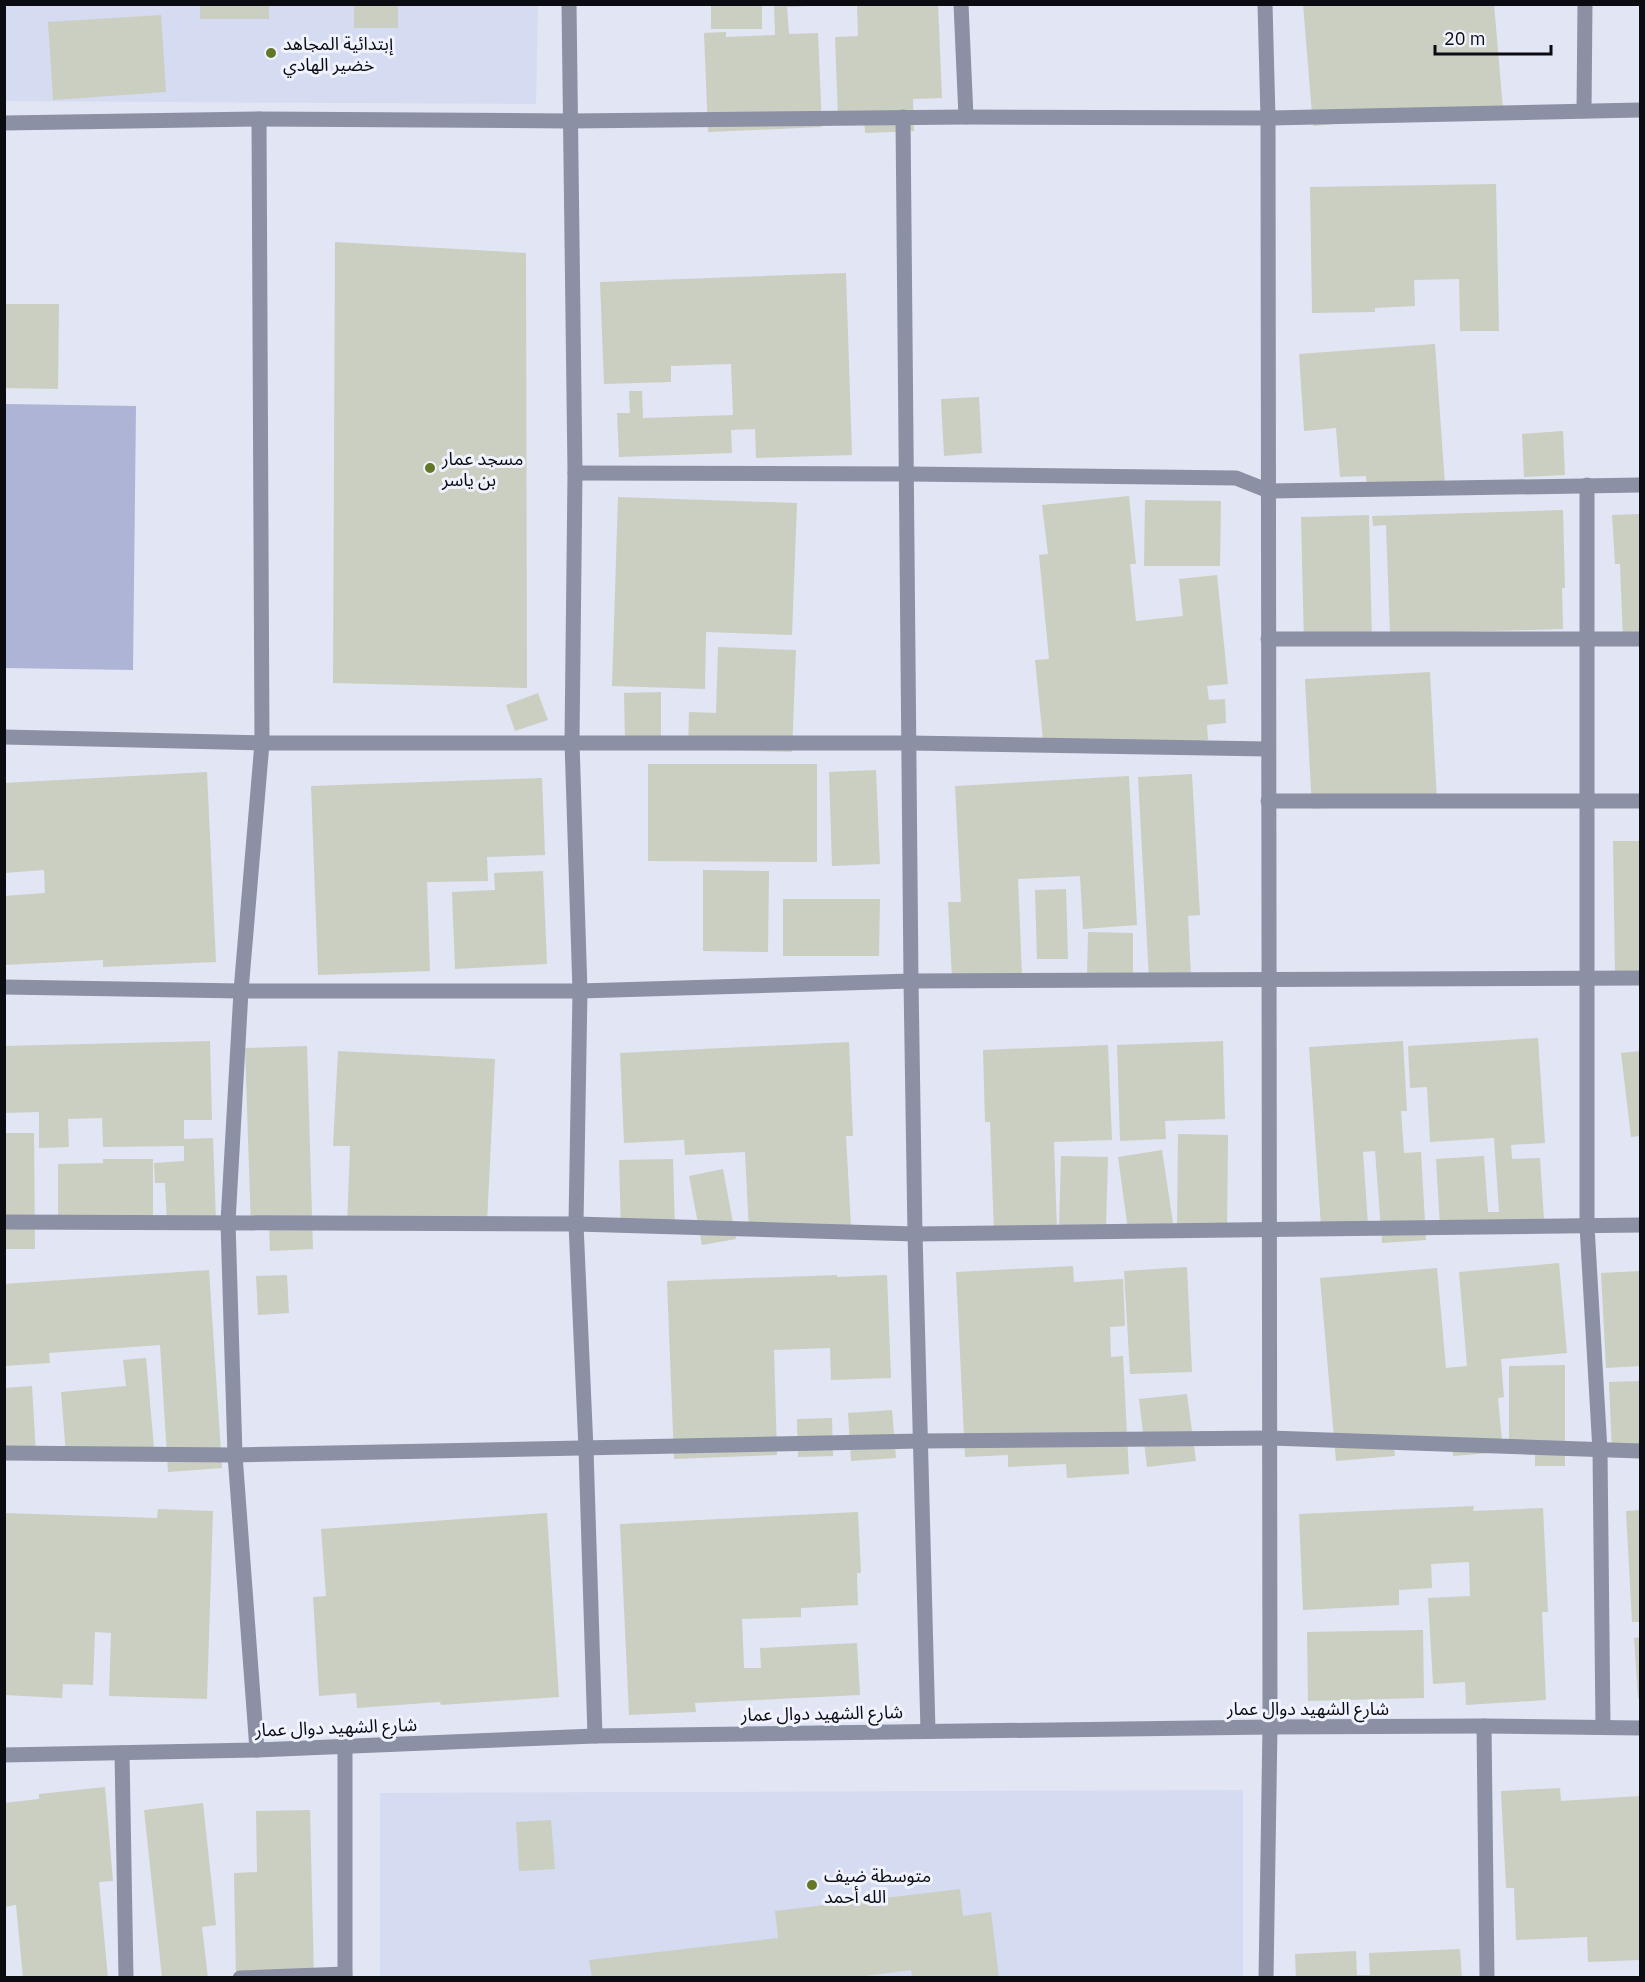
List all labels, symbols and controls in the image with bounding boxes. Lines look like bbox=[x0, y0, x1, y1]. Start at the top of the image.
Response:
scale bar bbox=[1435, 18, 1550, 56]
text: 20 m bbox=[1444, 27, 1486, 50]
place label: إبتدائية المجاهد خضير الهادي bbox=[283, 32, 393, 78]
marker: إبتدائية المجاهد خضير الهادي bbox=[264, 46, 278, 60]
place label: مسجد عمار بن ياسر bbox=[441, 447, 523, 491]
marker: مسجد عمار بن ياسر bbox=[423, 461, 437, 475]
street label: شارع الشهيد دوال عمار bbox=[1226, 1697, 1389, 1723]
street label: شارع الشهيد دوال عمار bbox=[740, 1700, 903, 1729]
street label: شارع الشهيد دوال عمار bbox=[254, 1713, 418, 1744]
place label: متوسطة ضيف الله أحمد bbox=[824, 1864, 931, 1908]
marker: متوسطة ضيف الله أحمد bbox=[805, 1878, 819, 1892]

